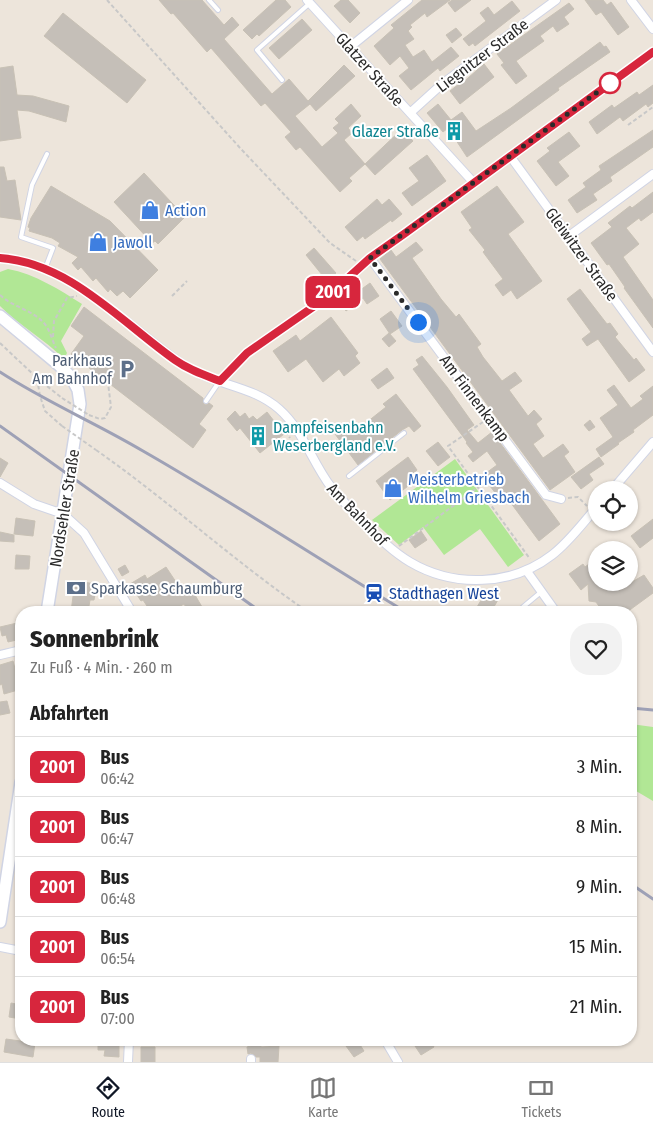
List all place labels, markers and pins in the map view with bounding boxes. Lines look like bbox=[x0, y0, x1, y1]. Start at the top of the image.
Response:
unlabelled marker bbox=[599, 72, 621, 94]
building icon: Glazer Straße bbox=[443, 120, 465, 142]
place label: Glazer Straße bbox=[352, 122, 439, 141]
shop icon: Action bbox=[139, 199, 161, 221]
place label: Action bbox=[165, 201, 206, 220]
shop icon: Jawoll bbox=[87, 231, 109, 253]
place label: Jawoll bbox=[113, 233, 152, 252]
place label: Parkhaus Am Bahnhof bbox=[32, 351, 113, 388]
parking icon: Parkhaus Am Bahnhof bbox=[116, 358, 138, 380]
place label: Dampfeisenbahn Weserbergland e.V. bbox=[273, 418, 396, 455]
building icon: Dampfeisenbahn Weserbergland e.V. bbox=[247, 425, 269, 447]
place label: Meisterbetrieb Wilhelm Griesbach bbox=[408, 470, 530, 507]
shop icon: Meisterbetrieb Wilhelm Griesbach bbox=[382, 477, 404, 499]
bank icon: Sparkasse Schaumburg bbox=[65, 577, 87, 599]
place label: Sparkasse Schaumburg bbox=[91, 579, 243, 598]
station icon: Stadthagen West bbox=[363, 582, 385, 604]
place label: Stadthagen West bbox=[389, 584, 500, 603]

